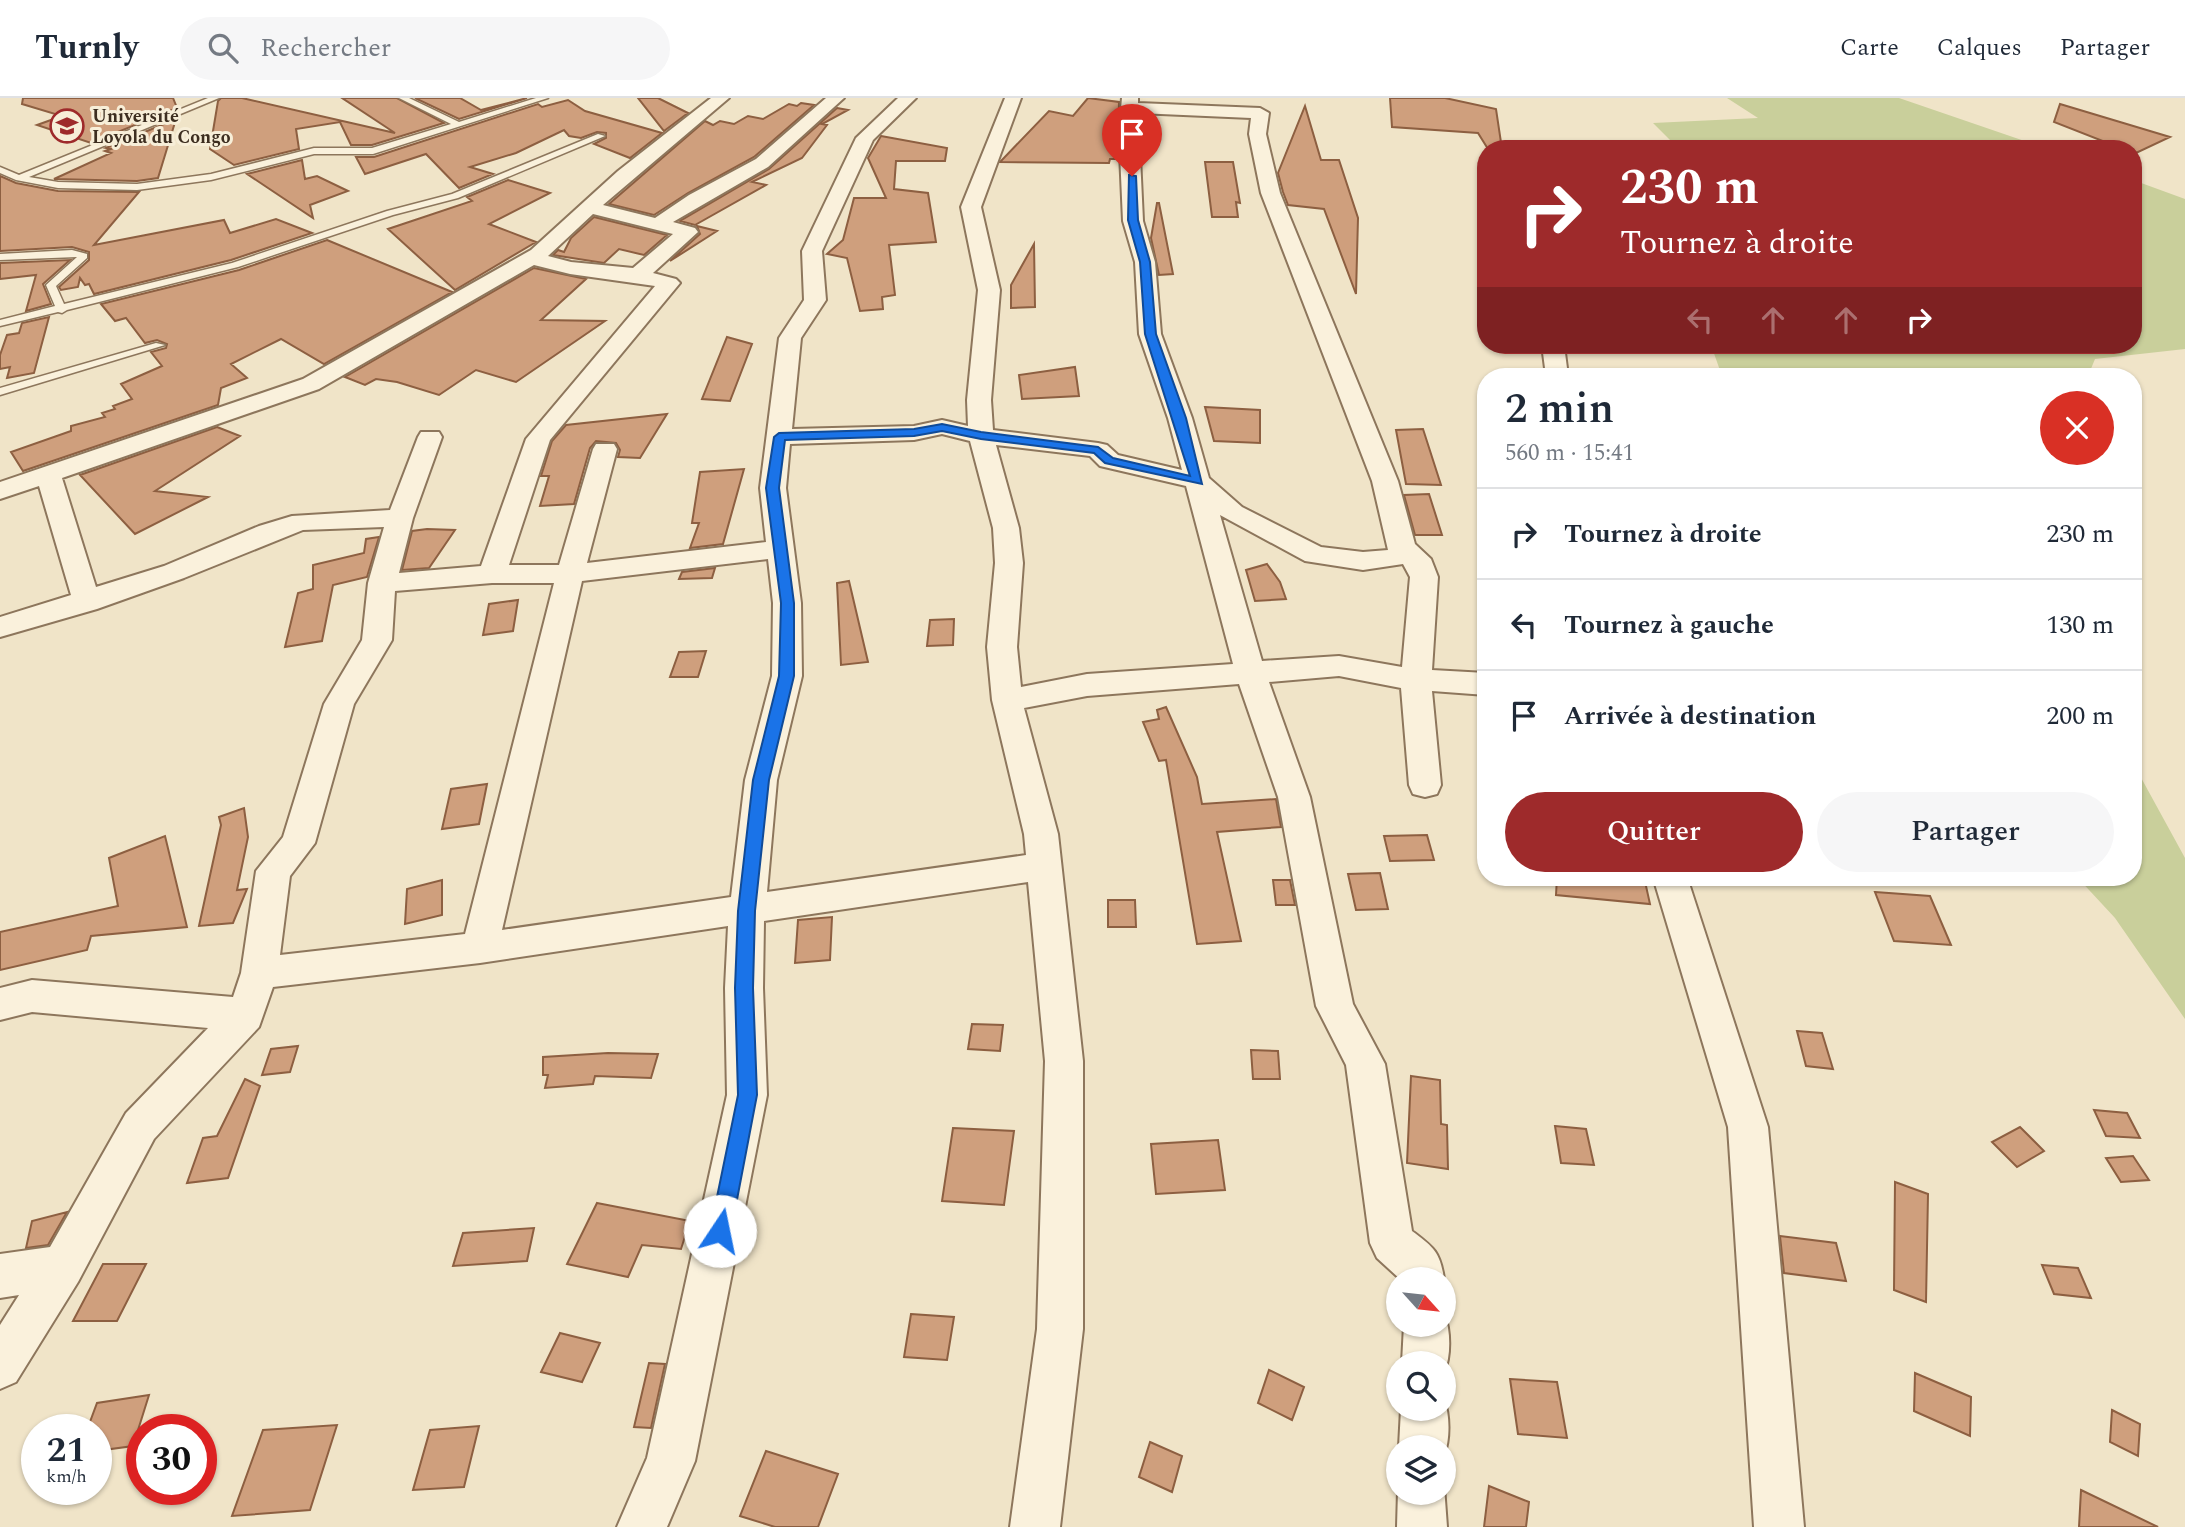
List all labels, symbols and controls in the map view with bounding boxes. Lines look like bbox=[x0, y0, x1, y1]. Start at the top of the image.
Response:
search box bbox=[180, 17, 670, 80]
text: Turnly bbox=[35, 23, 138, 73]
text: Rechercher bbox=[260, 28, 391, 68]
icon: search bbox=[204, 29, 242, 67]
text: Carte bbox=[1840, 30, 1899, 66]
text: Calques bbox=[1937, 30, 2022, 66]
text: Partager bbox=[2060, 30, 2150, 66]
place label: Université Loyola du Congo bbox=[92, 103, 231, 151]
pin bbox=[1102, 104, 1162, 176]
school or university icon: Université Loyola du Congo bbox=[48, 107, 86, 145]
icon: arrive bbox=[1113, 115, 1151, 153]
text: 230 m bbox=[1620, 151, 1759, 226]
icon: right bbox=[1505, 168, 1596, 259]
text: Tournez à droite bbox=[1620, 219, 1854, 268]
icon: left bbox=[1681, 301, 1719, 339]
icon: ahead bbox=[1754, 301, 1792, 339]
icon: ahead bbox=[1827, 301, 1865, 339]
icon: right bbox=[1900, 301, 1938, 339]
text: 2 min bbox=[1505, 378, 1614, 441]
button: close bbox=[2040, 391, 2114, 465]
text: 560 m · 15:41 bbox=[1505, 436, 1634, 471]
text: Tournez à droite bbox=[1564, 514, 1762, 554]
text: 230 m bbox=[2046, 514, 2114, 554]
icon: right bbox=[1505, 515, 1543, 553]
text: Tournez à gauche bbox=[1564, 605, 1774, 645]
text: 130 m bbox=[2046, 605, 2114, 645]
icon: left bbox=[1505, 606, 1543, 644]
text: Arrivée à destination bbox=[1564, 696, 1816, 736]
text: 200 m bbox=[2046, 696, 2114, 736]
icon: arrive bbox=[1505, 697, 1543, 735]
button: Quitter bbox=[1505, 792, 1803, 872]
button: Partager bbox=[1817, 792, 2114, 872]
position arrow bbox=[683, 1194, 757, 1268]
north arrow bbox=[1386, 1267, 1456, 1337]
map controls bbox=[1386, 1267, 1456, 1505]
button: search bbox=[1386, 1351, 1456, 1421]
speed limit sign: 30 bbox=[126, 1414, 217, 1505]
text: 21 bbox=[47, 1424, 86, 1477]
button: layers bbox=[1386, 1435, 1456, 1505]
text: km/h bbox=[46, 1463, 87, 1490]

